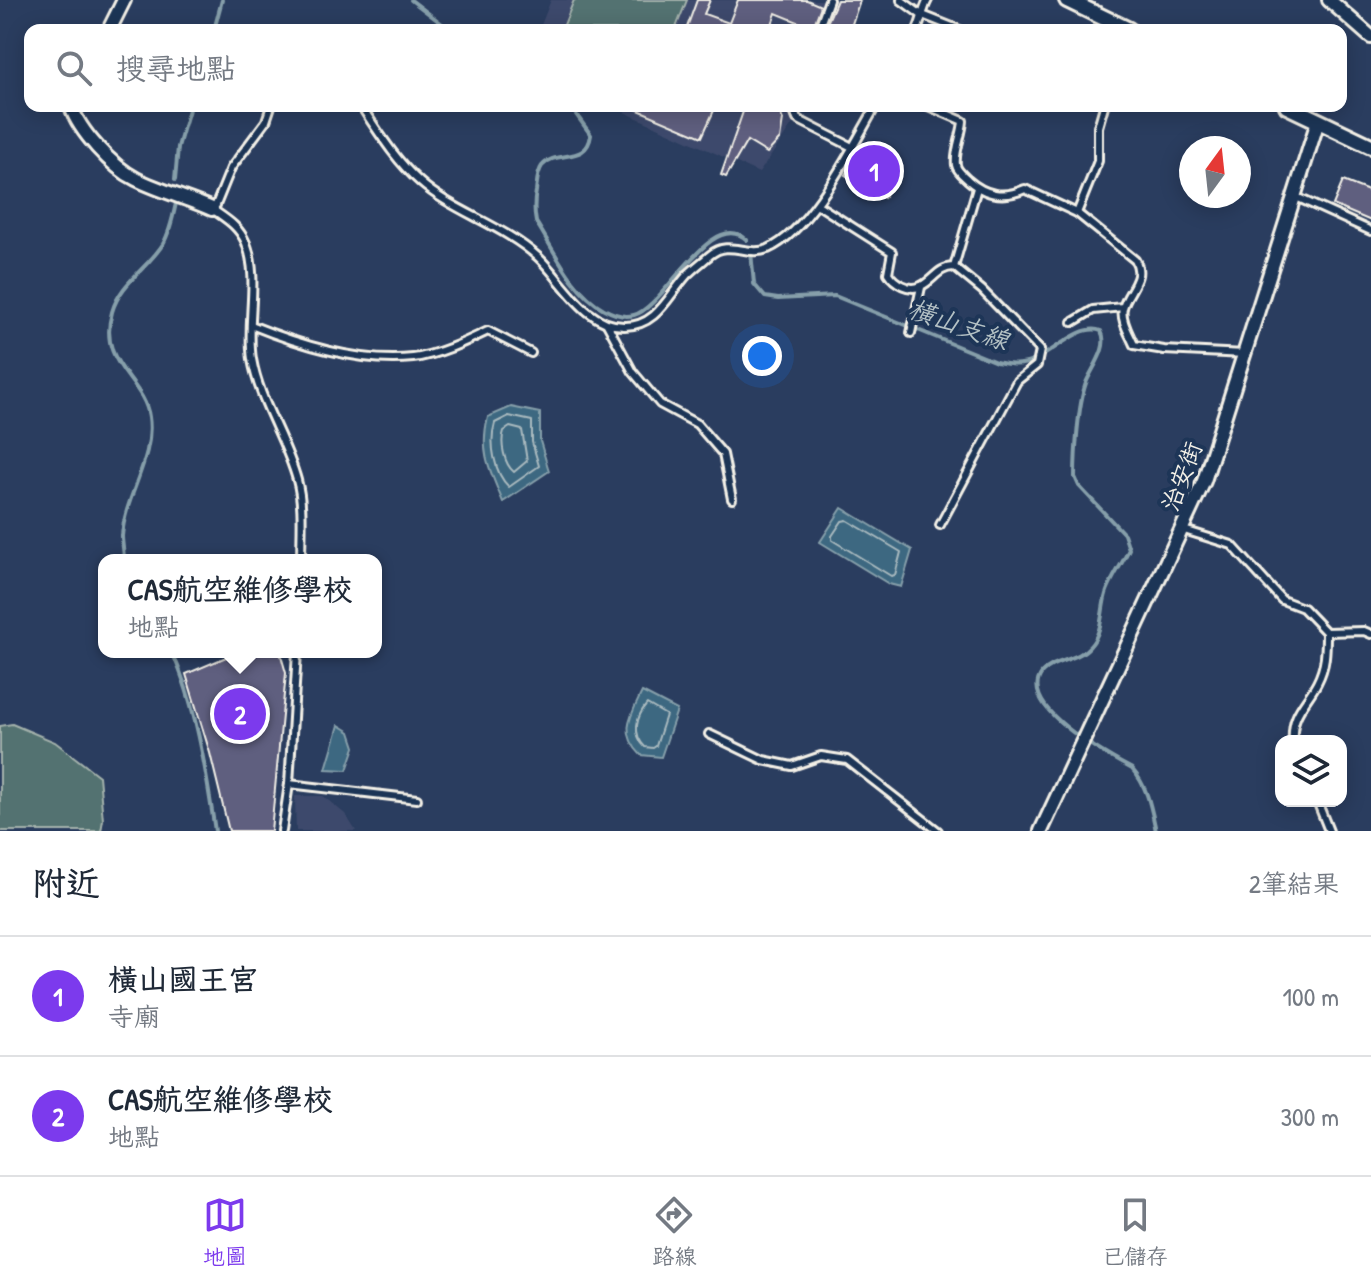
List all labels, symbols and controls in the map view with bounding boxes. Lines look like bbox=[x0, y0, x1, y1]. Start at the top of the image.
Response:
search box bbox=[24, 24, 1347, 112]
icon: search bbox=[52, 46, 96, 90]
text: 搜尋地點 bbox=[116, 48, 236, 88]
north arrow bbox=[1179, 136, 1251, 208]
pin: 1 bbox=[848, 141, 900, 201]
water label: 橫山支線 bbox=[904, 291, 1016, 358]
your location bbox=[742, 336, 782, 376]
street label: 治安街 bbox=[1153, 437, 1209, 515]
popup bbox=[98, 554, 382, 658]
text: CAS航空維修學校 bbox=[128, 569, 352, 609]
text: 地點 bbox=[128, 609, 180, 644]
pin: 2 bbox=[214, 684, 266, 744]
map controls bbox=[1275, 735, 1347, 807]
button: layers bbox=[1275, 735, 1347, 807]
text: 附近 bbox=[32, 860, 100, 906]
text: 2筆結果 bbox=[1249, 866, 1339, 901]
text: 橫山國王宮 bbox=[108, 959, 258, 999]
text: 1 bbox=[53, 979, 63, 1014]
text: 100 m bbox=[1283, 979, 1339, 1014]
text: 寺廟 bbox=[108, 999, 160, 1034]
text: CAS航空維修學校 bbox=[108, 1079, 333, 1119]
text: 2 bbox=[52, 1099, 64, 1134]
text: 300 m bbox=[1280, 1099, 1339, 1134]
text: 地點 bbox=[108, 1119, 160, 1154]
tab: 地圖 bbox=[203, 1193, 247, 1271]
tab: 路線 bbox=[652, 1193, 696, 1271]
tab: 已儲存 bbox=[1102, 1193, 1168, 1271]

